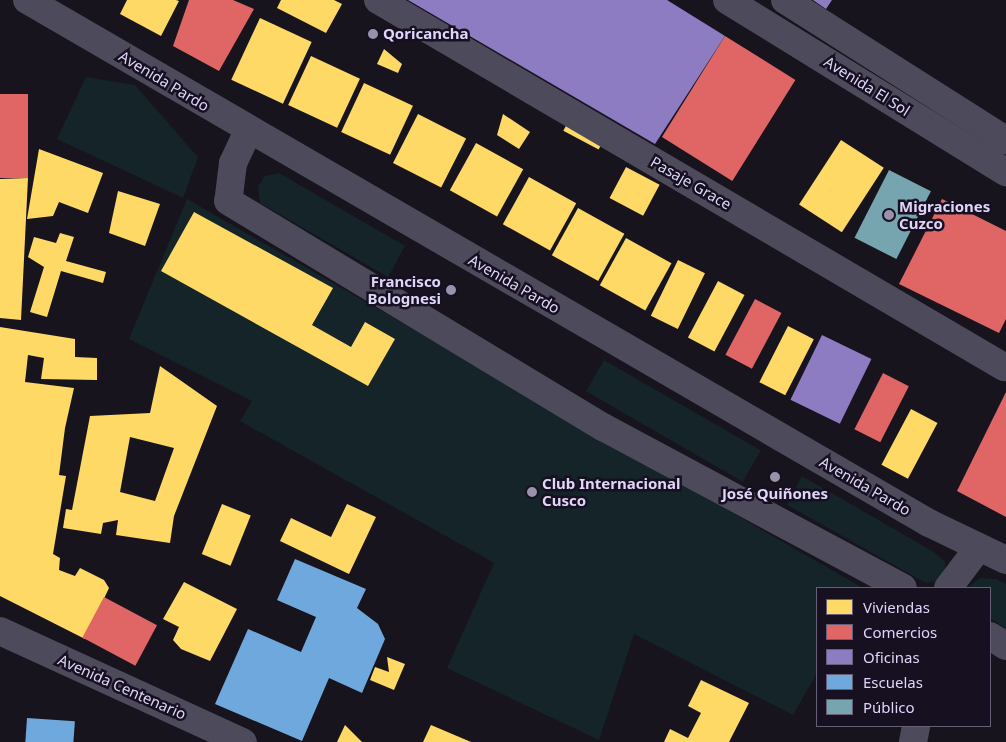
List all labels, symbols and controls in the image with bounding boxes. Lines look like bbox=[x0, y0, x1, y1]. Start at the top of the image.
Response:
place label: Qoricancha bbox=[383, 25, 468, 43]
marker: Qoricancha bbox=[367, 28, 379, 40]
street label: Avenida Pardo bbox=[116, 47, 212, 115]
street label: Avenida El Sol bbox=[821, 52, 913, 120]
street label: Pasaje Grace bbox=[647, 153, 735, 213]
place label: Migraciones Cuzco bbox=[899, 197, 990, 232]
marker: Migraciones Cuzco bbox=[883, 209, 895, 221]
street label: Avenida Pardo bbox=[465, 251, 563, 317]
place label: Francisco Bolognesi bbox=[368, 272, 441, 307]
marker: Francisco Bolognesi bbox=[445, 284, 457, 296]
street label: Avenida Pardo bbox=[816, 453, 914, 519]
marker: José Quiñones bbox=[769, 471, 781, 483]
place label: Club Internacional Cusco bbox=[542, 474, 681, 509]
place label: José Quiñones bbox=[722, 485, 828, 503]
marker: Club Internacional Cusco bbox=[526, 486, 538, 498]
legend bbox=[816, 587, 991, 727]
text: Viviendas bbox=[863, 597, 930, 617]
text: Comercios bbox=[863, 622, 937, 642]
text: Oficinas bbox=[863, 647, 920, 667]
street label: Avenida Centenario bbox=[55, 651, 189, 723]
text: Escuelas bbox=[863, 672, 923, 692]
text: Público bbox=[863, 697, 915, 717]

